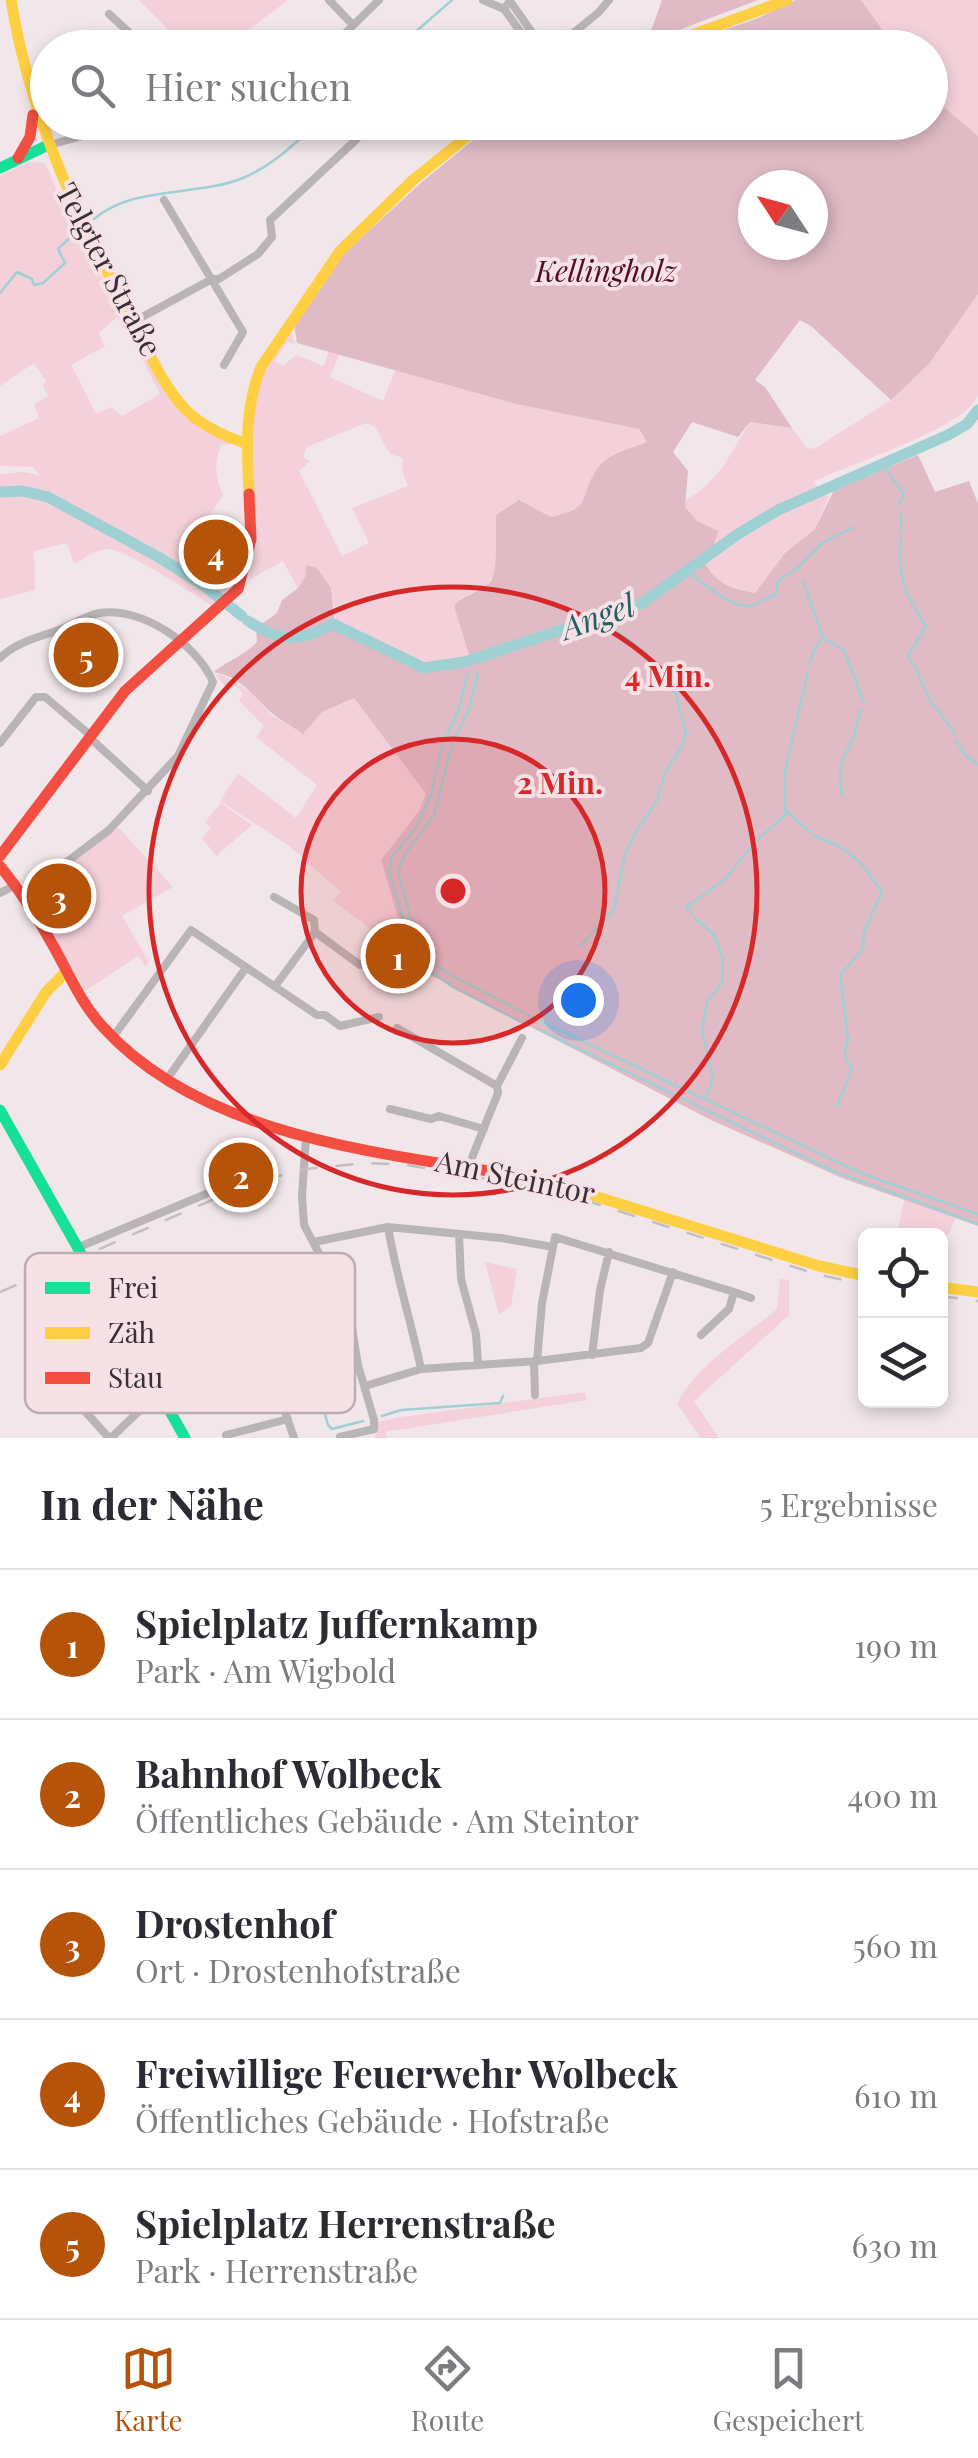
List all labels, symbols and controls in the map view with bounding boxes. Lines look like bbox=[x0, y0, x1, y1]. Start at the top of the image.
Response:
search box bbox=[30, 30, 948, 140]
icon: search bbox=[65, 58, 120, 113]
text: Hier suchen bbox=[145, 60, 352, 111]
north arrow bbox=[738, 170, 828, 260]
street label: Telgter Straße bbox=[47, 175, 172, 363]
park label: Kellingholz bbox=[534, 250, 678, 290]
pin: 4 bbox=[184, 514, 248, 590]
water label: Angel bbox=[551, 581, 641, 649]
pin: 5 bbox=[54, 618, 118, 692]
text: 4 Min. bbox=[625, 655, 711, 695]
text: 2 Min. bbox=[517, 762, 603, 802]
pin: 3 bbox=[27, 858, 92, 934]
centre of rings bbox=[435, 873, 471, 909]
pin: 1 bbox=[366, 918, 430, 994]
your location bbox=[553, 975, 604, 1026]
pin: 2 bbox=[208, 1138, 274, 1212]
street label: Am Steintor bbox=[431, 1139, 599, 1212]
map controls bbox=[858, 1228, 948, 1408]
button: locate bbox=[858, 1228, 948, 1318]
legend bbox=[25, 1253, 355, 1413]
text: Frei bbox=[108, 1268, 158, 1305]
text: Zäh bbox=[108, 1313, 156, 1350]
button: layers bbox=[858, 1318, 948, 1408]
text: Stau bbox=[108, 1358, 163, 1395]
text: In der Nähe bbox=[40, 1475, 264, 1531]
text: 5 Ergebnisse bbox=[759, 1482, 938, 1525]
text: Spielplatz Juffernkamp bbox=[135, 1597, 538, 1648]
text: 1 bbox=[66, 1623, 79, 1666]
text: 190 m bbox=[854, 1623, 938, 1666]
text: Park · Am Wigbold bbox=[135, 1648, 396, 1691]
text: Bahnhof Wolbeck bbox=[135, 1747, 442, 1798]
text: 2 bbox=[64, 1773, 81, 1816]
text: 400 m bbox=[847, 1773, 938, 1816]
text: Öffentliches Gebäude · Am Steintor bbox=[135, 1798, 639, 1841]
text: Drostenhof bbox=[135, 1897, 334, 1948]
text: 3 bbox=[65, 1923, 80, 1966]
text: 560 m bbox=[853, 1923, 938, 1966]
text: Ort · Drostenhofstraße bbox=[135, 1948, 461, 1991]
text: Freiwillige Feuerwehr Wolbeck bbox=[135, 2047, 678, 2098]
text: 4 bbox=[64, 2073, 81, 2116]
text: 610 m bbox=[854, 2073, 938, 2116]
text: Öffentliches Gebäude · Hofstraße bbox=[135, 2098, 610, 2141]
text: Spielplatz Herrenstraße bbox=[135, 2197, 556, 2248]
text: 5 bbox=[65, 2223, 80, 2266]
text: 630 m bbox=[851, 2223, 938, 2266]
text: Park · Herrenstraße bbox=[135, 2248, 418, 2291]
tab: Karte bbox=[114, 2341, 183, 2438]
tab: Route bbox=[411, 2341, 485, 2438]
tab: Gespeichert bbox=[712, 2341, 864, 2438]

